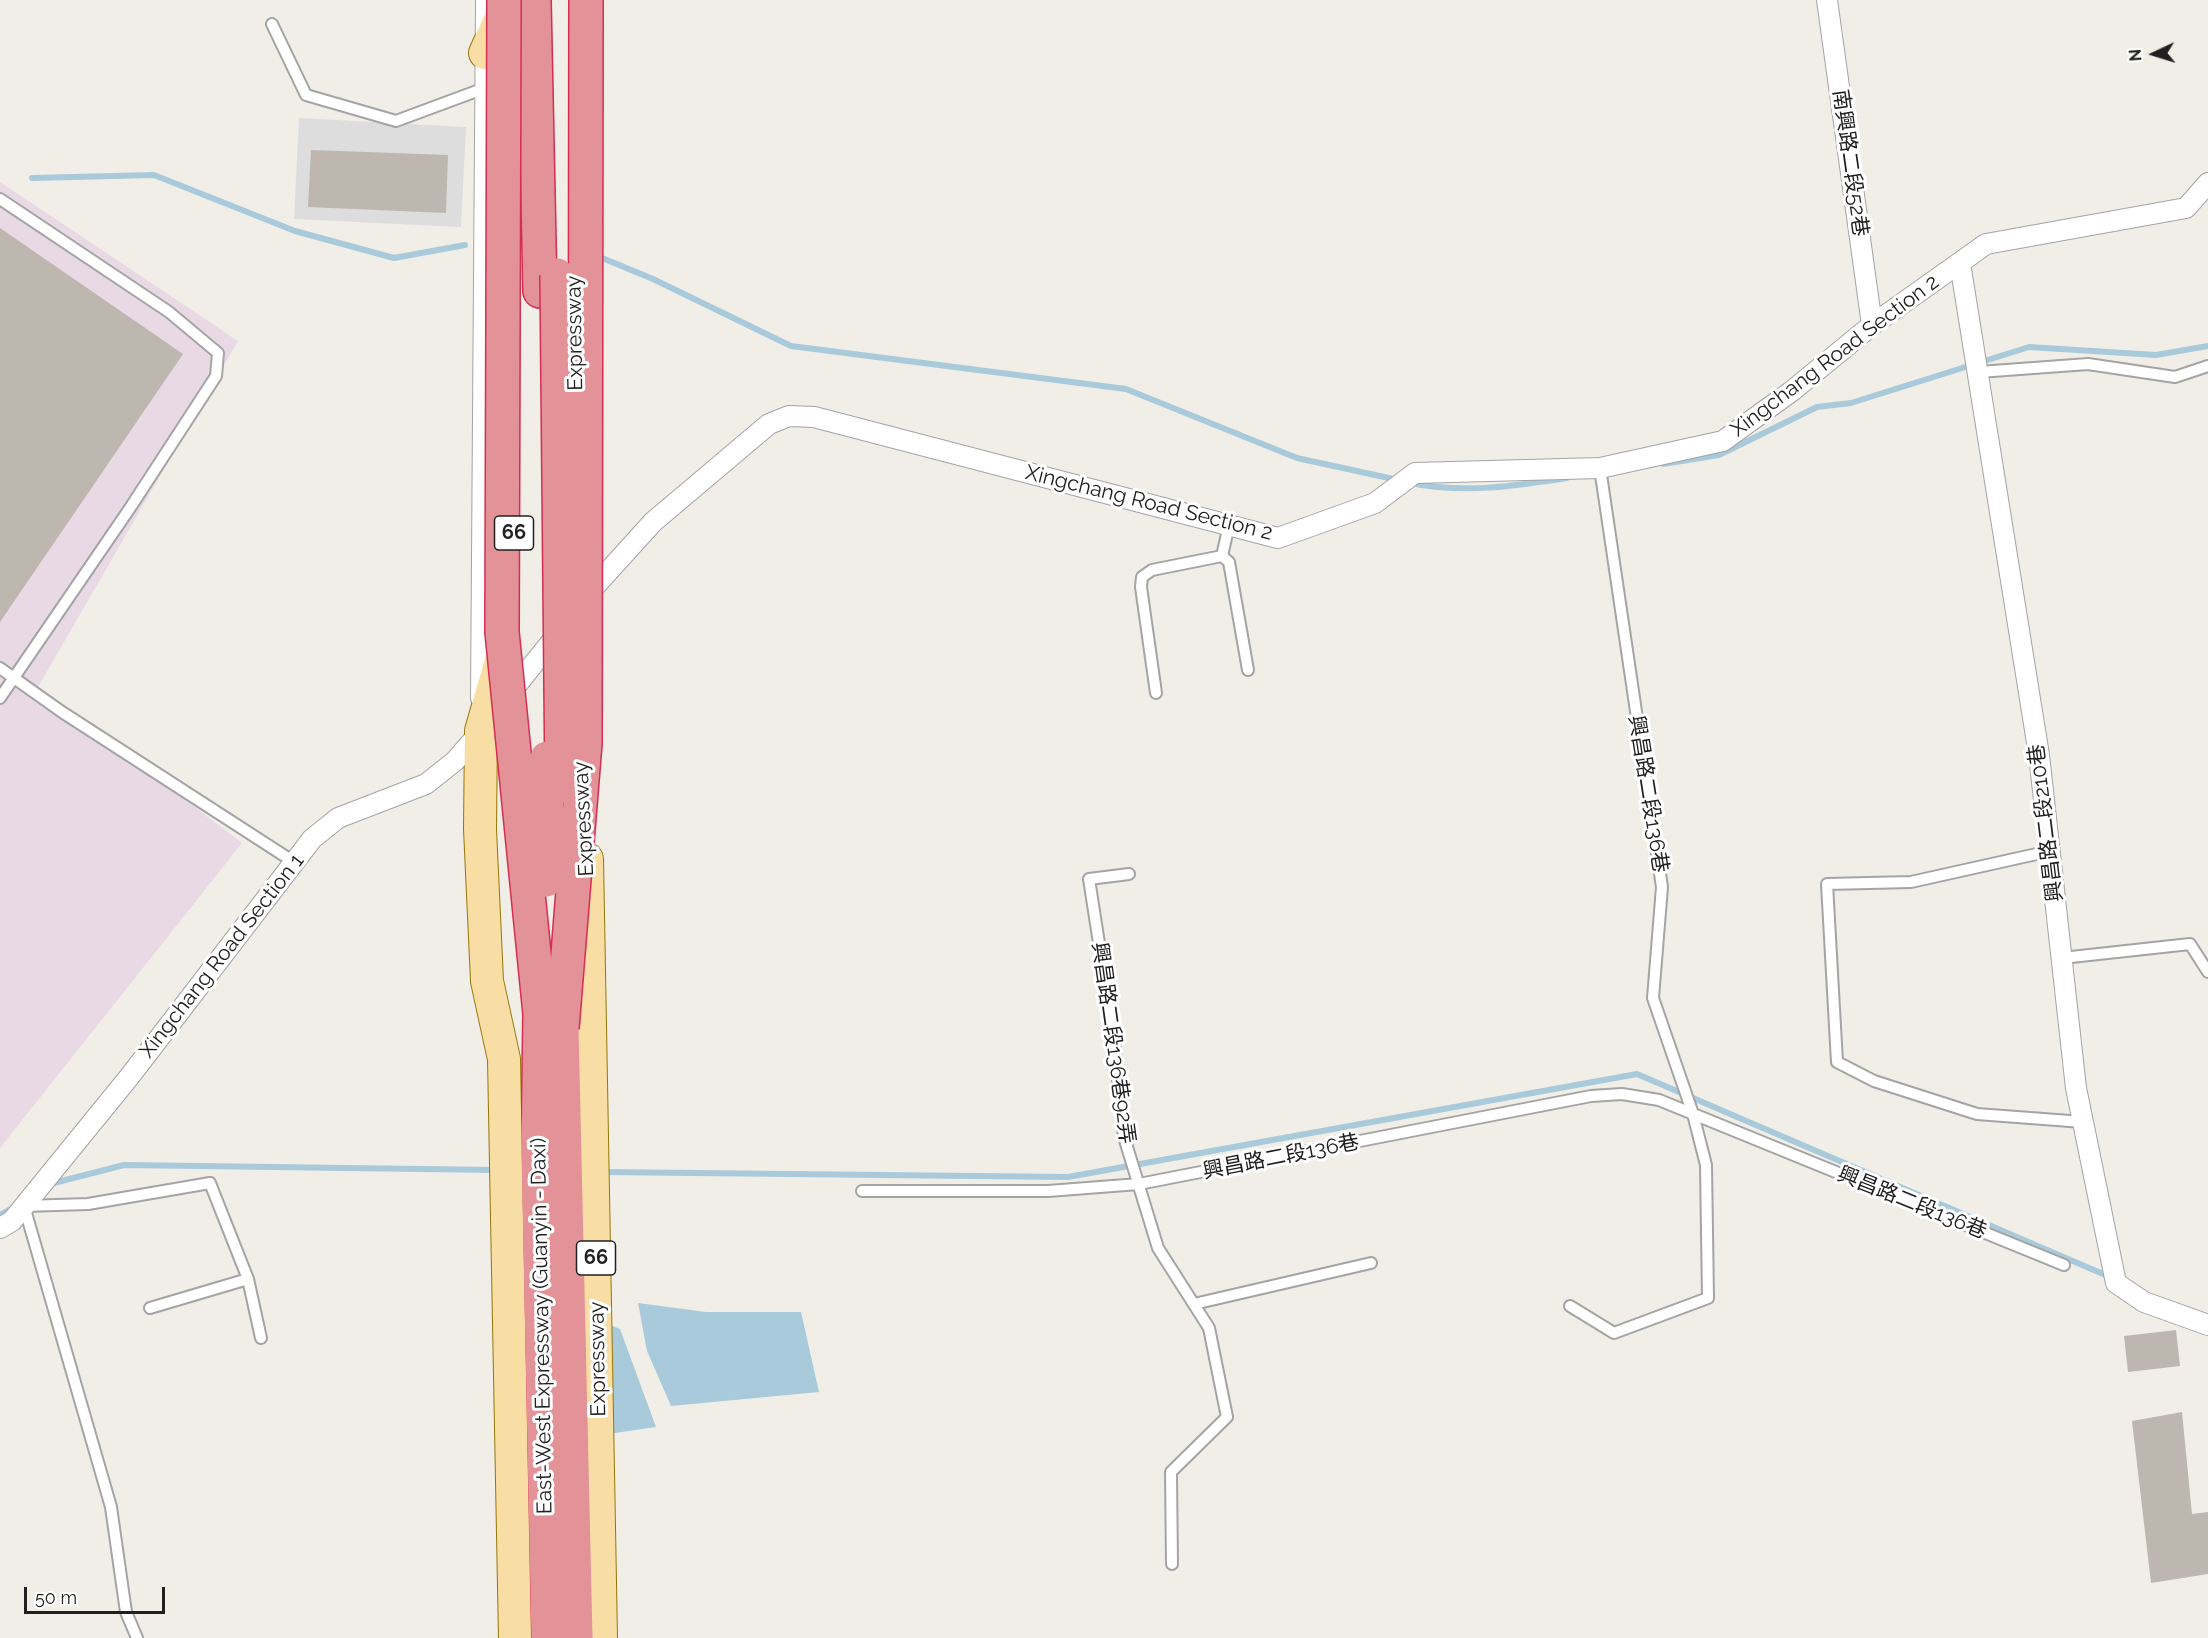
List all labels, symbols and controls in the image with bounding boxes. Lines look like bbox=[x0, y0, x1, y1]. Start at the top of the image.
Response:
north arrow bbox=[2124, 24, 2184, 84]
text: N bbox=[2126, 49, 2145, 62]
street label: 南興路二段52巷 bbox=[1827, 88, 1873, 238]
street label: Xingchang Road Section 2 bbox=[1726, 270, 1944, 442]
street label: Expressway bbox=[561, 275, 589, 391]
street label: Xingchang Road Section 2 bbox=[1023, 460, 1275, 546]
road number: 66 bbox=[494, 516, 534, 550]
street label: 興昌路二段136巷 bbox=[1623, 714, 1673, 874]
street label: 興昌路二段210巷 bbox=[2024, 743, 2068, 903]
street label: Expressway bbox=[568, 761, 600, 877]
street label: Xingchang Road Section 1 bbox=[135, 849, 309, 1063]
street label: 興昌路二段136巷92弄 bbox=[1086, 941, 1140, 1145]
street label: 興昌路二段136巷 bbox=[1201, 1129, 1361, 1185]
street label: East-West Expressway (Guanyin - Daxi) bbox=[526, 1138, 558, 1514]
street label: 興昌路二段136巷 bbox=[1834, 1162, 1990, 1244]
road number: 66 bbox=[576, 1241, 616, 1275]
street label: Expressway bbox=[584, 1301, 612, 1417]
scale bar bbox=[27, 1575, 168, 1613]
text: 50 m bbox=[35, 1587, 77, 1608]

